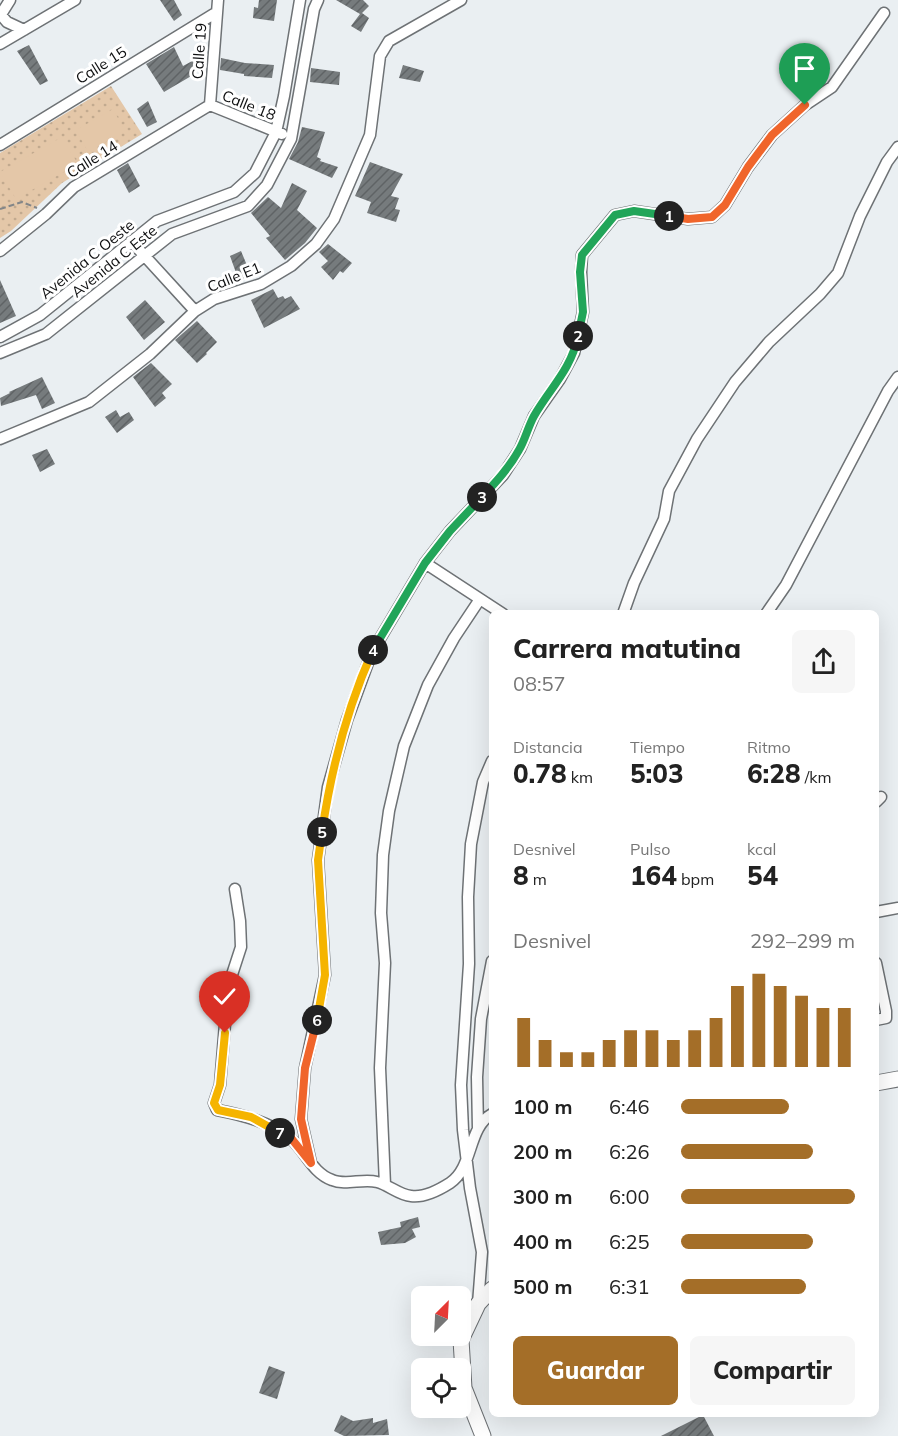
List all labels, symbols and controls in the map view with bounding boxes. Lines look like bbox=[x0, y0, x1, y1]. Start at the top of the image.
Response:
street label: Calle 19 bbox=[188, 22, 210, 80]
street label: Calle 15 bbox=[72, 42, 130, 88]
pin bbox=[779, 43, 830, 105]
icon: arrive bbox=[788, 52, 821, 85]
street label: Calle 18 bbox=[219, 86, 279, 124]
street label: Calle 14 bbox=[63, 136, 121, 182]
pin: 1 bbox=[654, 201, 684, 231]
text: 1 bbox=[664, 206, 674, 226]
street label: Avenida C Oeste bbox=[36, 215, 138, 303]
street label: Avenida C Este bbox=[67, 221, 161, 301]
street label: Calle E1 bbox=[204, 258, 264, 296]
pin: 2 bbox=[563, 321, 593, 351]
text: 2 bbox=[573, 326, 583, 346]
pin: 3 bbox=[467, 482, 497, 512]
text: 3 bbox=[477, 487, 487, 507]
button: share bbox=[792, 630, 855, 693]
text: Carrera matutina bbox=[513, 631, 741, 665]
pin: 4 bbox=[358, 635, 388, 665]
text: 4 bbox=[368, 640, 378, 660]
text: 08:57 bbox=[513, 671, 566, 696]
text: Distancia bbox=[513, 737, 583, 757]
text: Tiempo bbox=[630, 737, 685, 757]
text: Ritmo bbox=[747, 737, 791, 757]
text: 0.78 bbox=[513, 757, 567, 790]
text: 5:03 bbox=[630, 757, 684, 790]
text: 6:28 bbox=[747, 757, 801, 790]
text: km bbox=[567, 767, 593, 787]
text: /km bbox=[801, 767, 832, 787]
pin: 5 bbox=[307, 817, 337, 847]
text: 5 bbox=[317, 822, 327, 842]
text: Desnivel bbox=[513, 839, 576, 859]
text: Pulso bbox=[630, 839, 670, 859]
text: kcal bbox=[747, 839, 776, 859]
text: 8 bbox=[513, 859, 529, 892]
text: 164 bbox=[630, 859, 677, 892]
text: 54 bbox=[747, 859, 778, 892]
text: m bbox=[529, 869, 547, 889]
text: bpm bbox=[677, 869, 714, 889]
text: Desnivel bbox=[513, 928, 591, 953]
text: 292–299 m bbox=[750, 928, 855, 953]
pin bbox=[199, 971, 250, 1033]
icon: check bbox=[208, 980, 241, 1013]
pin: 6 bbox=[302, 1005, 332, 1035]
text: 6 bbox=[312, 1010, 322, 1030]
text: 100 m bbox=[513, 1094, 572, 1119]
text: 6:46 bbox=[609, 1094, 650, 1119]
pin: 7 bbox=[265, 1118, 295, 1148]
text: 7 bbox=[275, 1123, 285, 1143]
text: 200 m bbox=[513, 1139, 572, 1164]
text: 6:26 bbox=[609, 1139, 650, 1164]
text: 300 m bbox=[513, 1184, 572, 1209]
text: 6:00 bbox=[609, 1184, 650, 1209]
text: 400 m bbox=[513, 1229, 572, 1254]
text: 6:25 bbox=[609, 1229, 650, 1254]
text: 500 m bbox=[513, 1274, 572, 1299]
text: 6:31 bbox=[609, 1274, 650, 1299]
north arrow bbox=[411, 1286, 471, 1346]
map controls bbox=[411, 1286, 471, 1418]
button: Guardar bbox=[513, 1336, 678, 1405]
button: Compartir bbox=[690, 1336, 855, 1405]
button: locate bbox=[411, 1358, 471, 1418]

